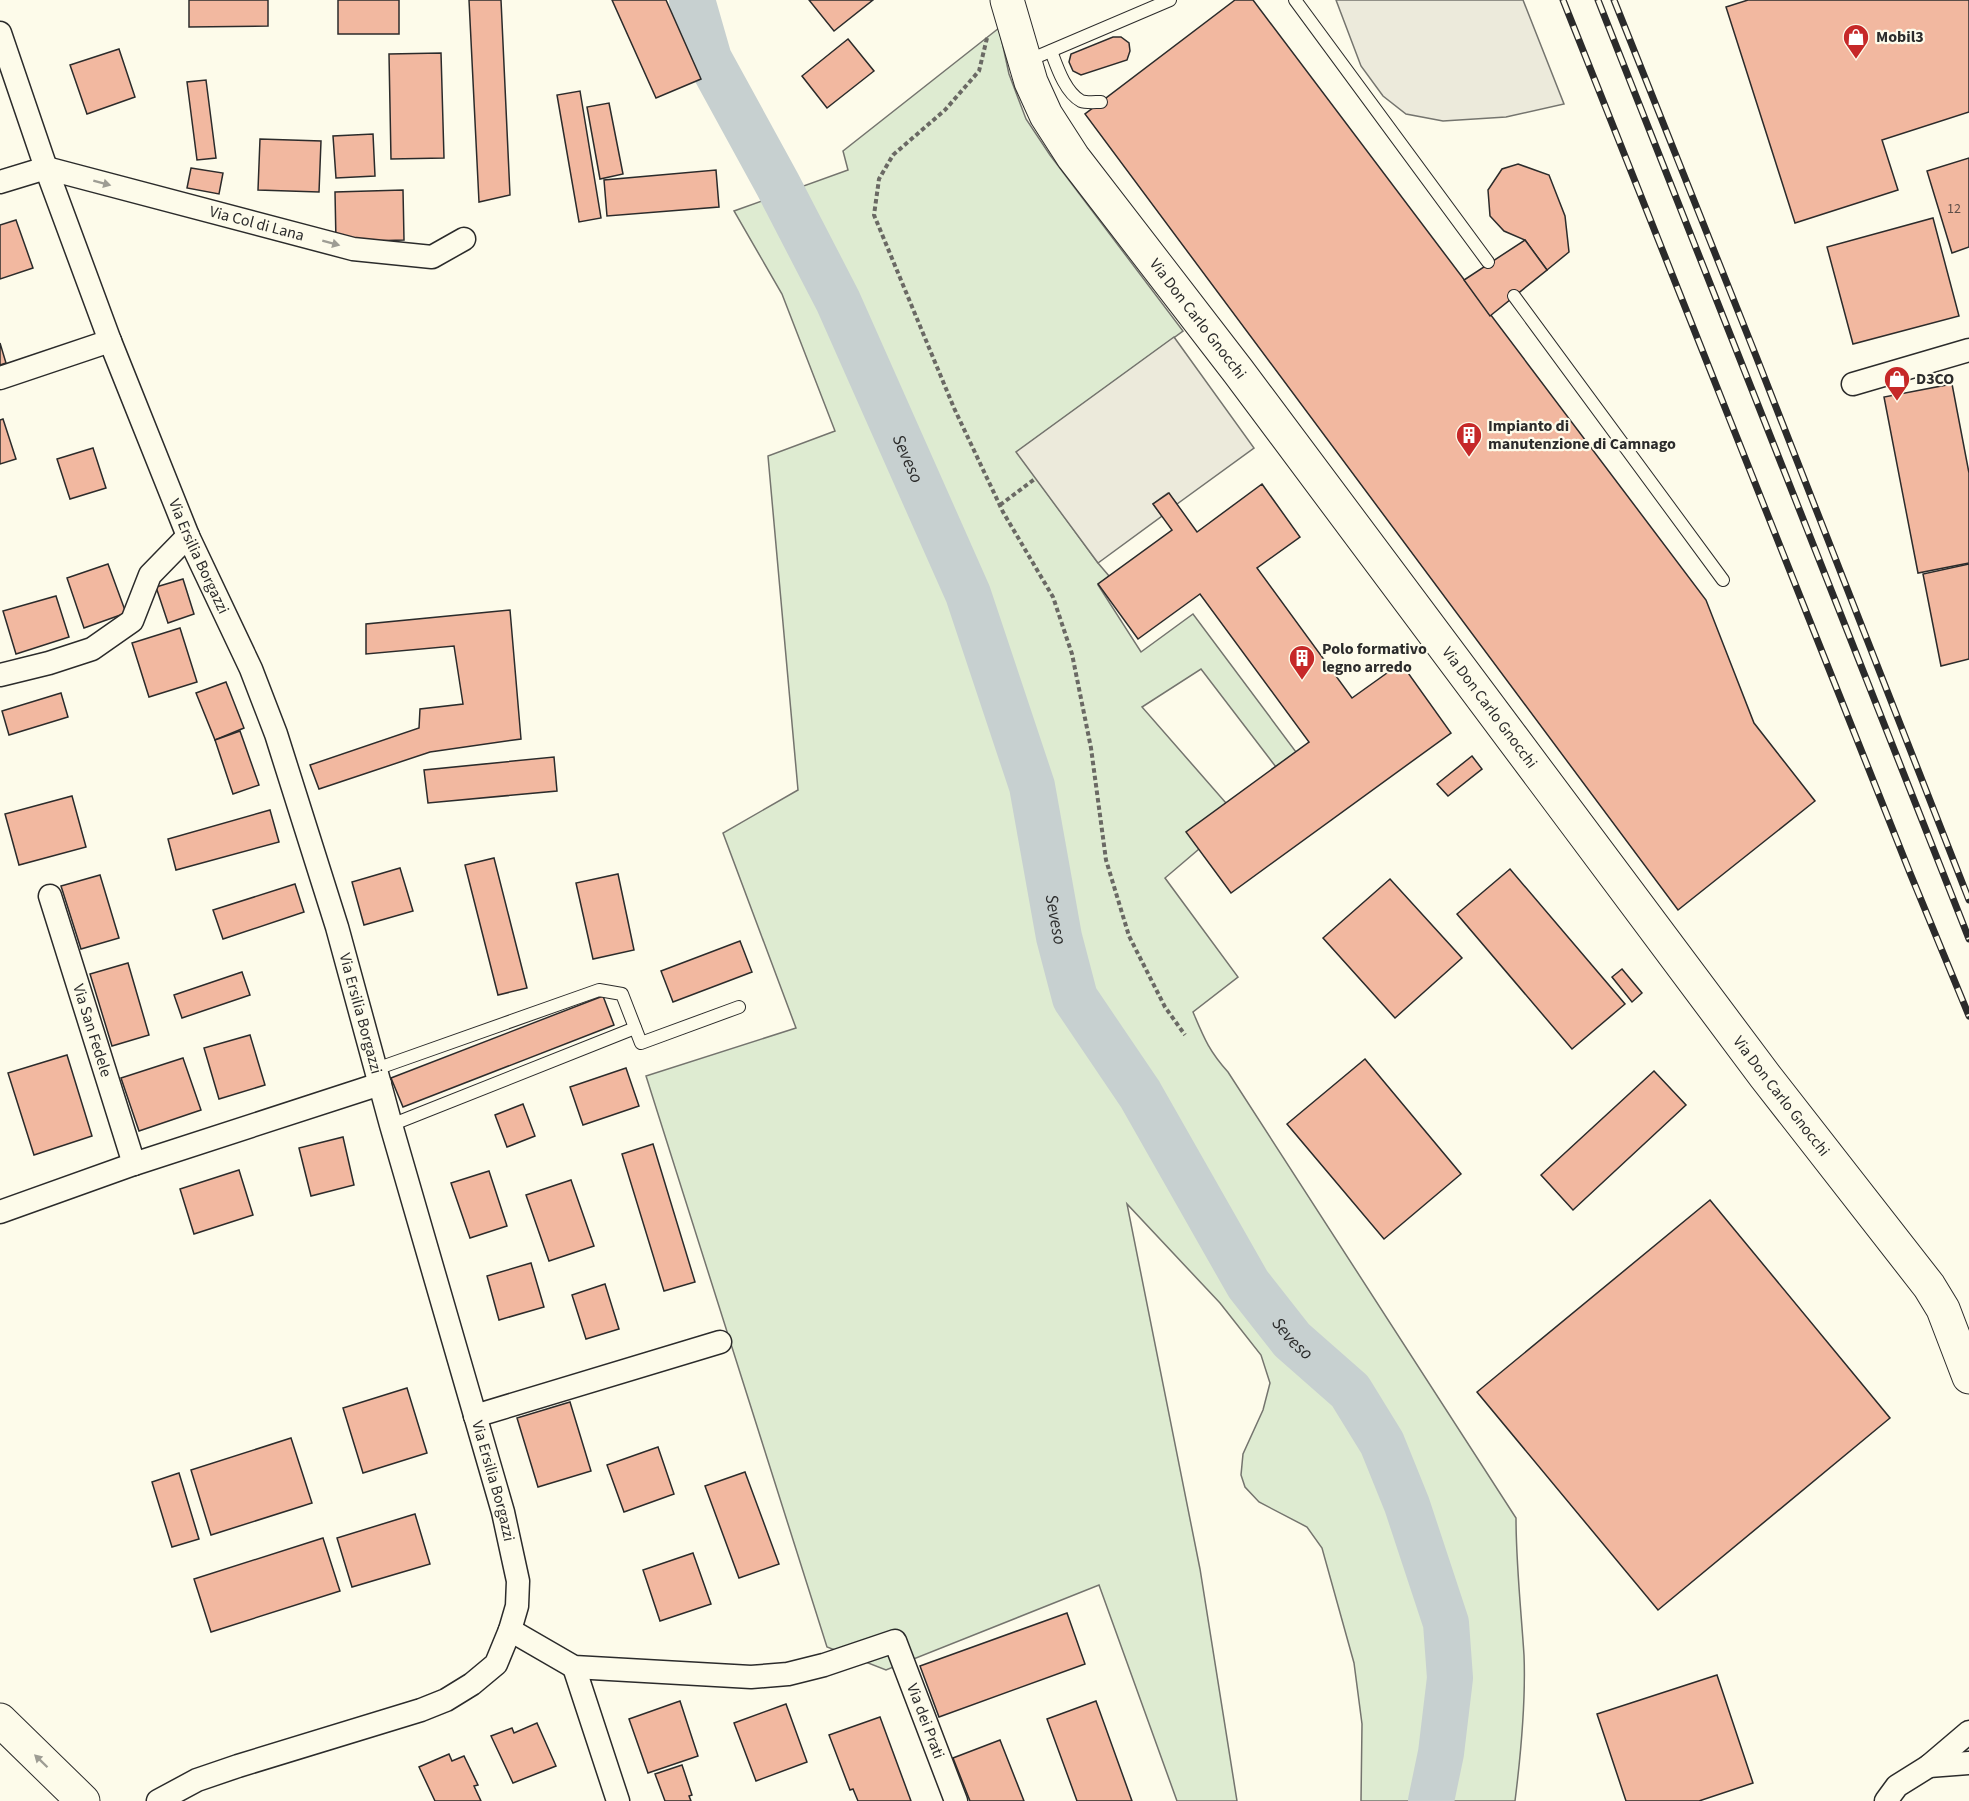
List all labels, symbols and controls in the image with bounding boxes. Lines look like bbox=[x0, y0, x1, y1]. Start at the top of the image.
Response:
shop icon: Mobil3 bbox=[1841, 22, 1871, 60]
place label: Mobil3 bbox=[1876, 26, 1924, 48]
one-way arrow bbox=[93, 179, 111, 189]
house number: 12 bbox=[1947, 199, 1961, 219]
street label: Via Col di Lana bbox=[207, 201, 307, 247]
one-way arrow bbox=[322, 239, 341, 249]
street label: Via Don Carlo Gnocchi bbox=[1144, 254, 1251, 384]
shop icon: D3CO bbox=[1882, 364, 1912, 402]
place label: D3CO bbox=[1916, 368, 1954, 390]
place label: Impianto di manutenzione di Camnago bbox=[1488, 415, 1676, 455]
building icon: Impianto di manutenzione di Camnago bbox=[1454, 420, 1484, 458]
water label: Seveso bbox=[886, 430, 930, 487]
street label: Via Ersilia Borgazzi bbox=[163, 495, 234, 618]
place label: Polo formativo legno arredo bbox=[1322, 638, 1427, 678]
street label: Via Don Carlo Gnocchi bbox=[1437, 642, 1542, 773]
building icon: Polo formativo legno arredo bbox=[1287, 643, 1317, 681]
water label: Seveso bbox=[1039, 892, 1073, 947]
street label: Via Ersilia Borgazzi bbox=[334, 951, 388, 1076]
street label: Via San Fedele bbox=[67, 981, 117, 1080]
street label: Via Don Carlo Gnocchi bbox=[1728, 1031, 1835, 1161]
water label: Seveso bbox=[1266, 1312, 1319, 1366]
street label: Via Ersilia Borgazzi bbox=[466, 1418, 520, 1543]
street label: Via dei Prati bbox=[901, 1680, 950, 1762]
one-way arrow bbox=[35, 1754, 49, 1768]

